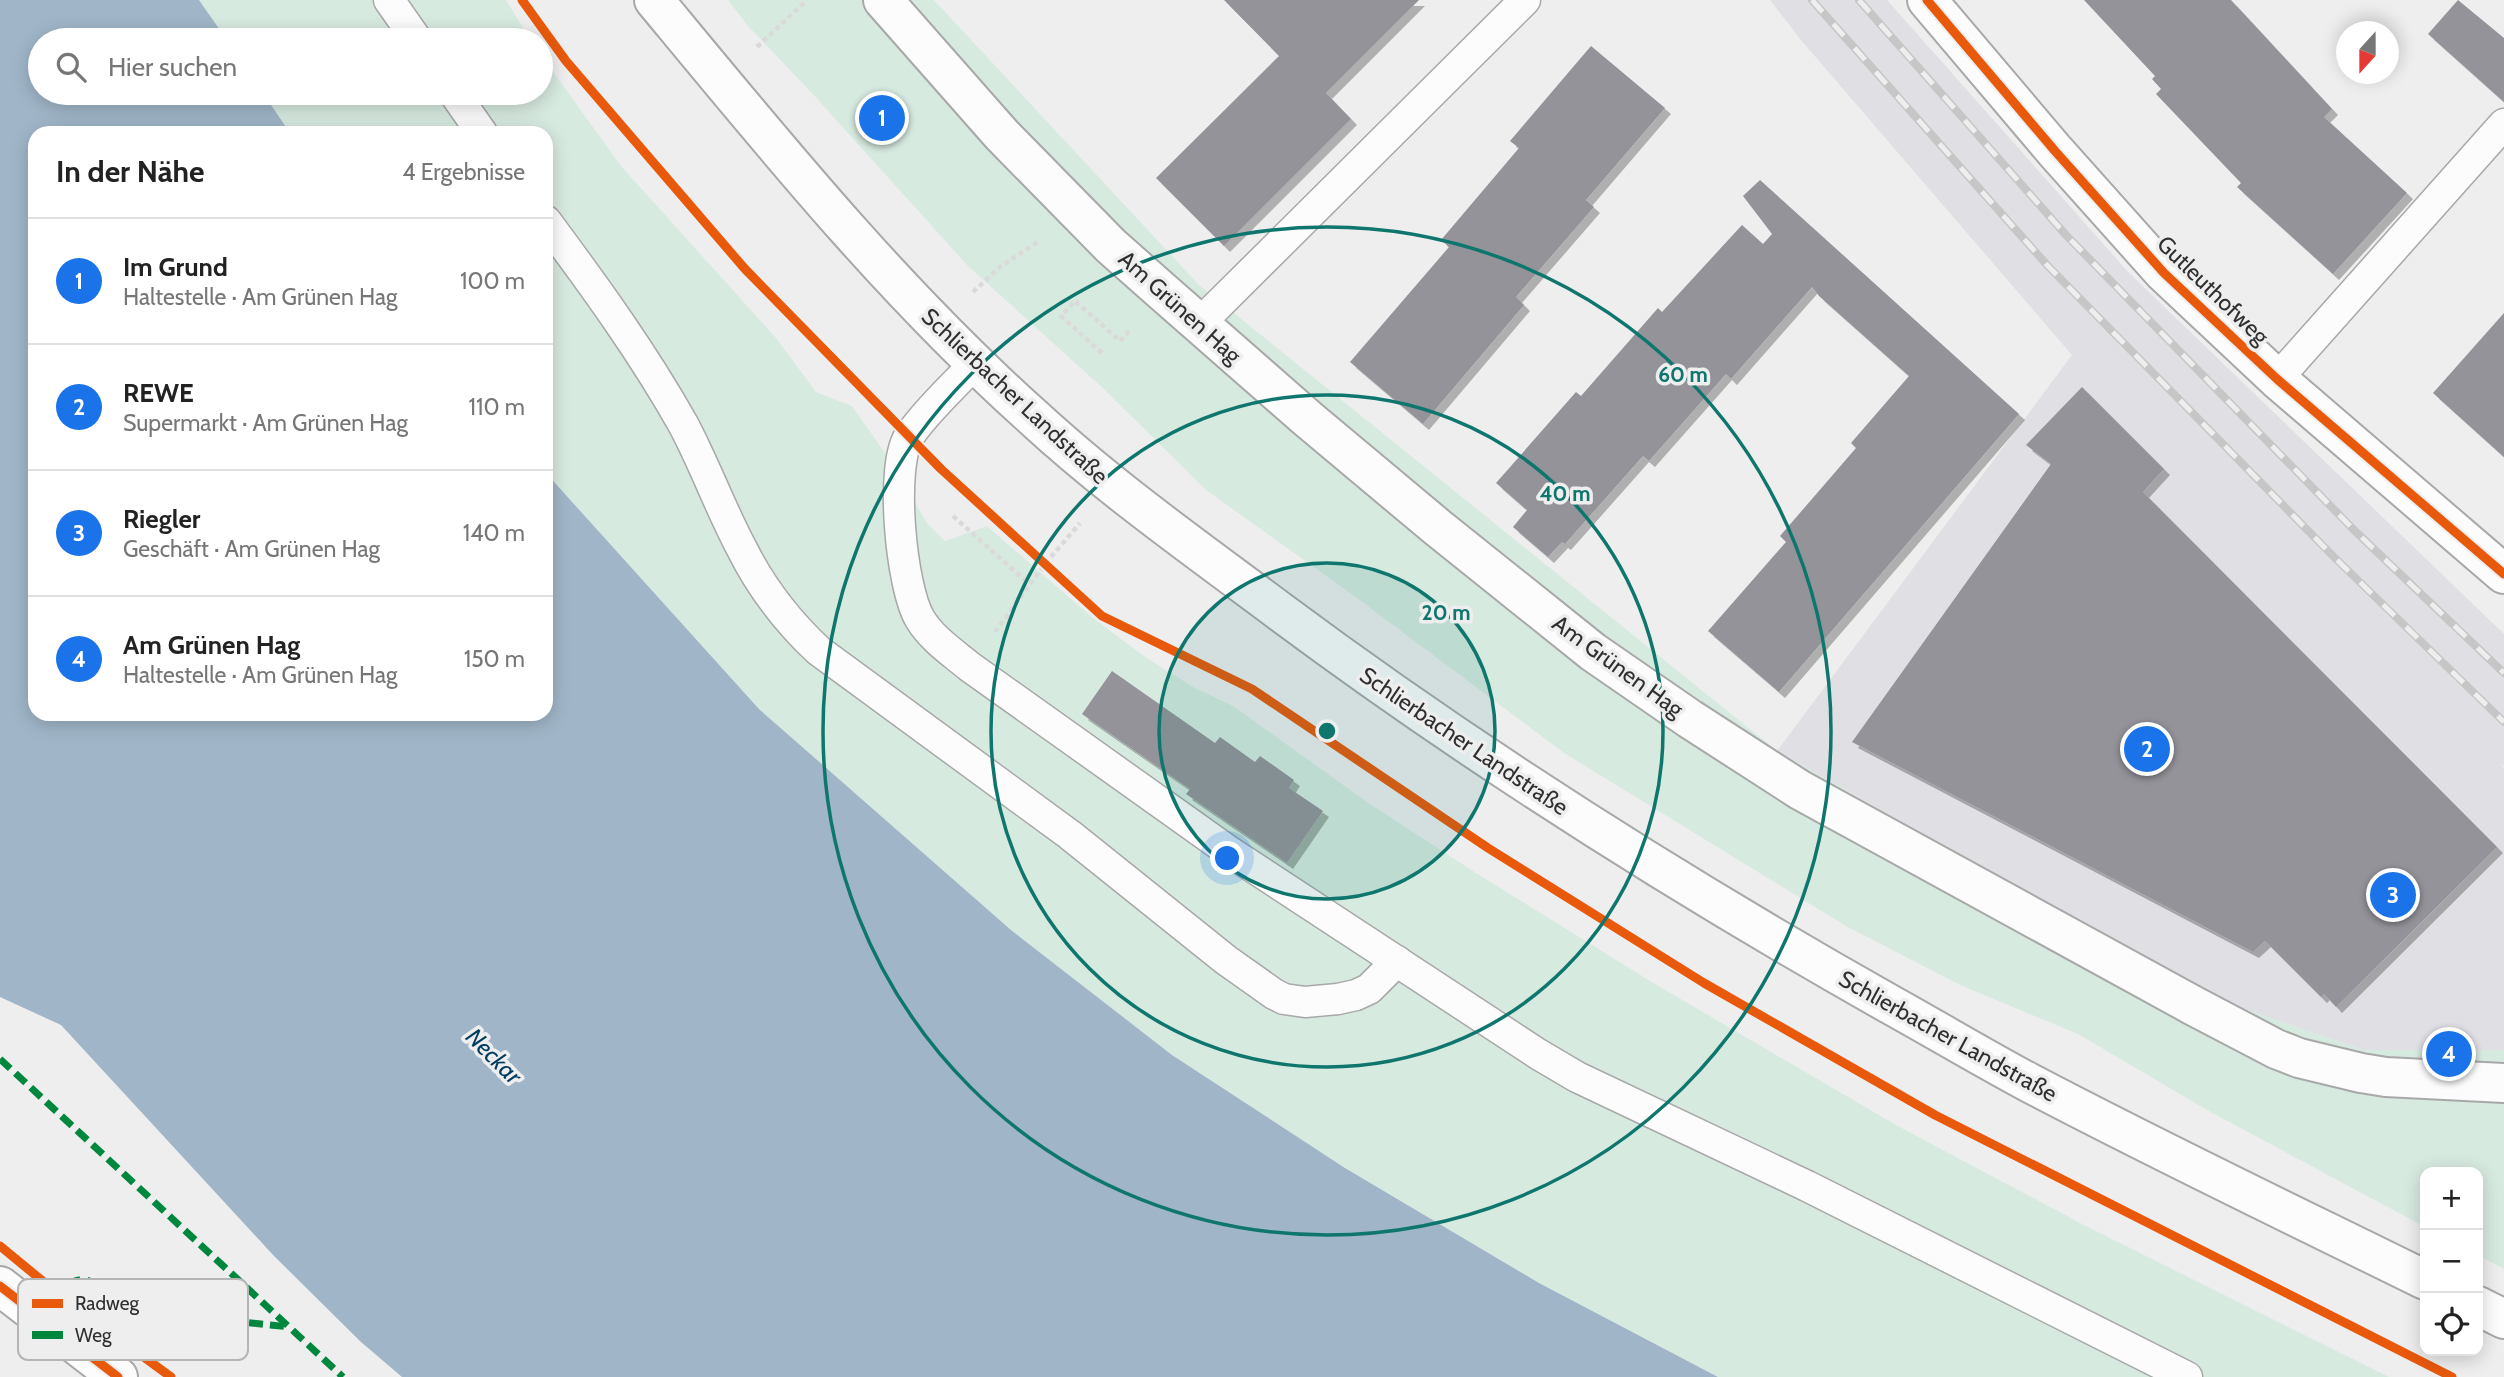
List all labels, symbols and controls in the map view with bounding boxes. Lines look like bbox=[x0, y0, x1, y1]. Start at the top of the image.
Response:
north arrow bbox=[2336, 21, 2399, 84]
search box bbox=[28, 28, 553, 105]
icon: search bbox=[52, 48, 90, 86]
text: Hier suchen bbox=[108, 51, 237, 83]
pin: 1 bbox=[859, 92, 905, 144]
text: In der Nähe bbox=[56, 153, 205, 190]
text: 4 Ergebnisse bbox=[402, 158, 525, 186]
street label: Gutleuthofweg bbox=[2151, 230, 2275, 351]
street label: Am Grünen Hag bbox=[1113, 245, 1247, 370]
text: Im Grund bbox=[123, 251, 228, 283]
text: 1 bbox=[75, 267, 83, 295]
text: 100 m bbox=[460, 267, 525, 295]
text: Haltestelle · Am Grünen Hag bbox=[123, 283, 397, 311]
street label: Schlierbacher Landstraße bbox=[916, 302, 1114, 490]
text: 60 m bbox=[1658, 362, 1708, 387]
text: REWE bbox=[123, 377, 194, 409]
text: 2 bbox=[73, 393, 85, 421]
text: 110 m bbox=[469, 393, 525, 421]
text: Supermarkt · Am Grünen Hag bbox=[123, 409, 408, 437]
text: 40 m bbox=[1540, 481, 1590, 506]
text: Riegler bbox=[123, 503, 200, 535]
text: 3 bbox=[73, 519, 85, 547]
text: 140 m bbox=[463, 519, 525, 547]
text: Geschäft · Am Grünen Hag bbox=[123, 535, 380, 563]
text: 20 m bbox=[1422, 600, 1470, 625]
street label: Am Grünen Hag bbox=[1547, 609, 1689, 723]
text: Am Grünen Hag bbox=[123, 629, 300, 661]
text: 4 bbox=[72, 645, 86, 673]
text: 150 m bbox=[464, 645, 525, 673]
text: Haltestelle · Am Grünen Hag bbox=[123, 661, 397, 689]
street label: Schlierbacher Landstraße bbox=[1355, 661, 1574, 821]
centre of rings bbox=[1315, 719, 1339, 743]
pin: 2 bbox=[2124, 723, 2170, 775]
your location bbox=[1210, 841, 1244, 875]
pin: 3 bbox=[2370, 869, 2416, 921]
street label: Schlierbacher Landstraße bbox=[1834, 964, 2062, 1108]
water label: Neckar bbox=[460, 1022, 529, 1091]
pin: 4 bbox=[2426, 1028, 2472, 1080]
map controls bbox=[2420, 1167, 2483, 1356]
button: + bbox=[2420, 1167, 2483, 1230]
button: − bbox=[2420, 1230, 2483, 1293]
legend bbox=[18, 1279, 248, 1360]
text: Radweg bbox=[75, 1292, 139, 1315]
button: locate bbox=[2420, 1293, 2483, 1356]
text: Weg bbox=[75, 1324, 112, 1347]

